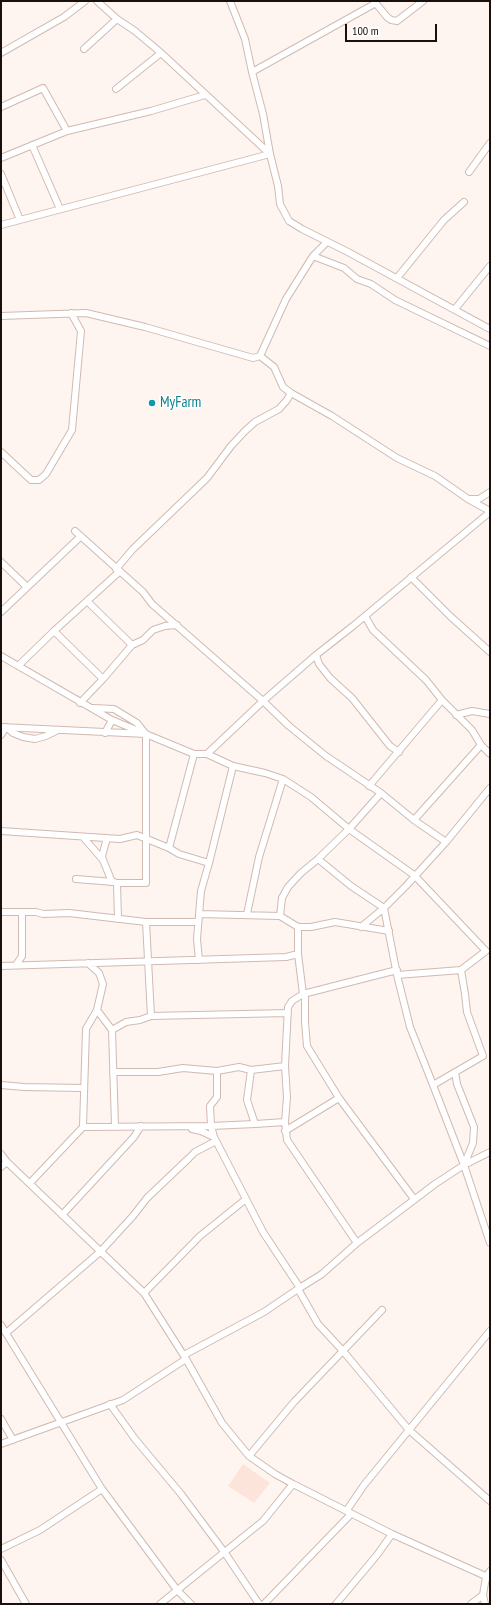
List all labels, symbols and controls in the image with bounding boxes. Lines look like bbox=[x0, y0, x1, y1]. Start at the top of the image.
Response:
scale bar bbox=[347, 16, 439, 42]
text: 100 m bbox=[352, 23, 379, 38]
place label: MyFarm bbox=[160, 394, 201, 412]
marker: MyFarm bbox=[147, 398, 157, 408]

